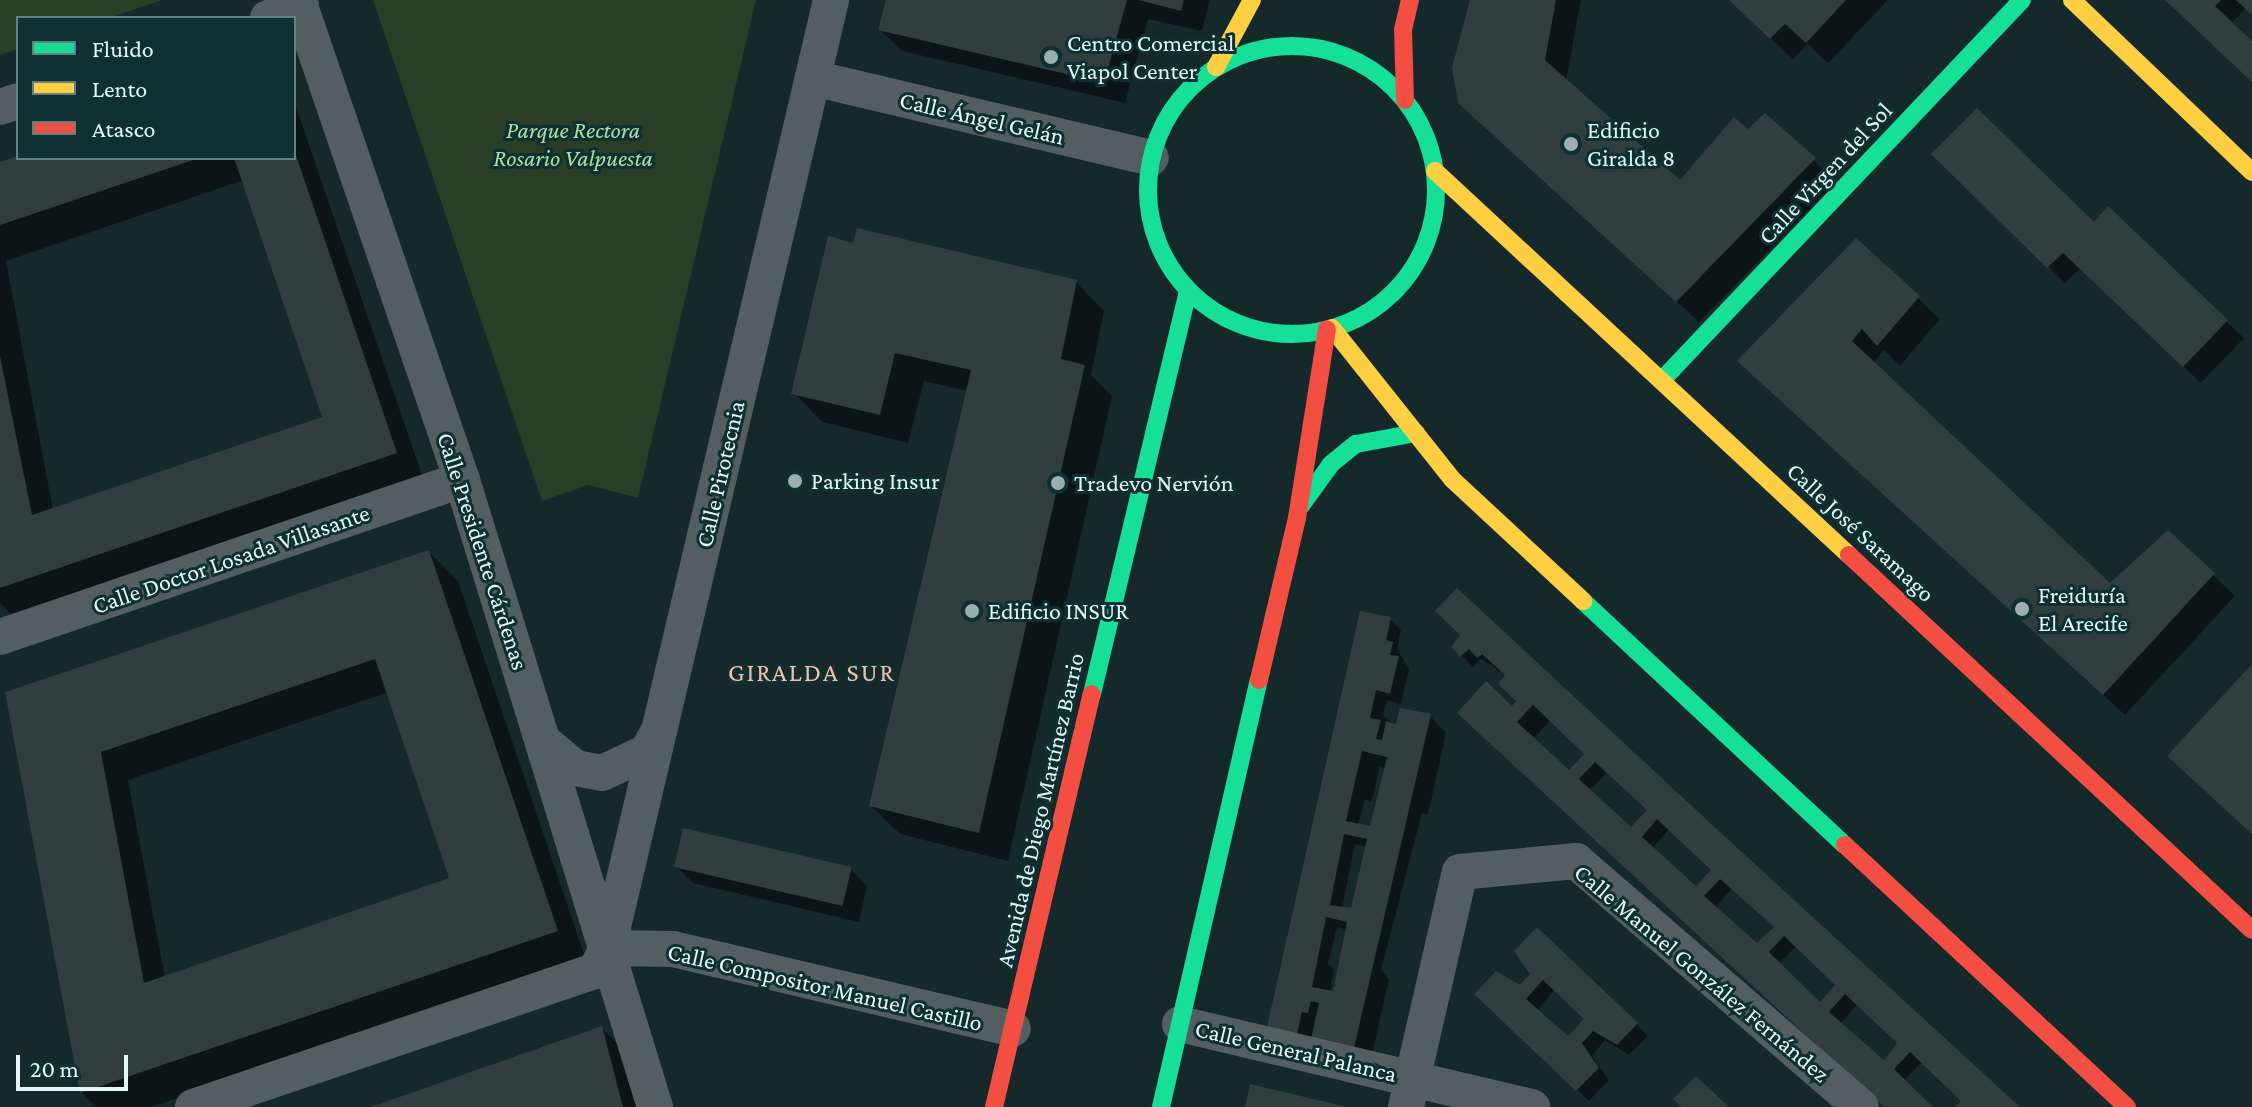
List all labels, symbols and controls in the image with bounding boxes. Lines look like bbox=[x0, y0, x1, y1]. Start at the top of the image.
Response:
legend bbox=[16, 16, 296, 160]
place label: Centro Comercial Viapol Center bbox=[1067, 29, 1234, 85]
text: Fluido bbox=[92, 35, 154, 62]
marker: Centro Comercial Viapol Center bbox=[1042, 48, 1060, 66]
text: Lento bbox=[92, 75, 147, 102]
street label: Calle Ángel Gelán bbox=[897, 85, 1067, 151]
street label: Calle Virgen del Sol bbox=[1752, 96, 1898, 250]
text: Atasco bbox=[92, 115, 156, 142]
park label: Parque Rectora Rosario Valpuesta bbox=[493, 116, 653, 172]
place label: Edificio Giralda 8 bbox=[1587, 116, 1675, 172]
marker: Edificio Giralda 8 bbox=[1562, 135, 1580, 153]
street label: Calle Pirotecnia bbox=[689, 398, 751, 550]
street label: Calle Presidente Cárdenas bbox=[431, 429, 535, 673]
street label: Calle José Saramago bbox=[1781, 456, 1941, 608]
place label: Parking Insur bbox=[811, 467, 940, 495]
place label: Tradevo Nervión bbox=[1074, 469, 1234, 497]
marker: Parking Insur bbox=[786, 472, 804, 490]
marker: Tradevo Nervión bbox=[1049, 474, 1067, 492]
street label: Calle Doctor Losada Villasante bbox=[89, 498, 373, 620]
place label: Freiduría El Arecife bbox=[2038, 581, 2128, 637]
place label: Edificio INSUR bbox=[988, 597, 1129, 625]
marker: Freiduría El Arecife bbox=[2013, 600, 2031, 618]
marker: Edificio INSUR bbox=[963, 602, 981, 620]
street label: Avenida de Diego Martínez Barrio bbox=[990, 650, 1090, 970]
district label: GIRALDA SUR bbox=[728, 657, 896, 689]
street label: Calle Manuel González Fernández bbox=[1569, 858, 1835, 1088]
street label: Calle Compositor Manuel Castillo bbox=[665, 937, 985, 1037]
street label: Calle General Palanca bbox=[1192, 1014, 1400, 1088]
scale bar bbox=[20, 1039, 132, 1089]
text: 20 m bbox=[30, 1055, 79, 1082]

